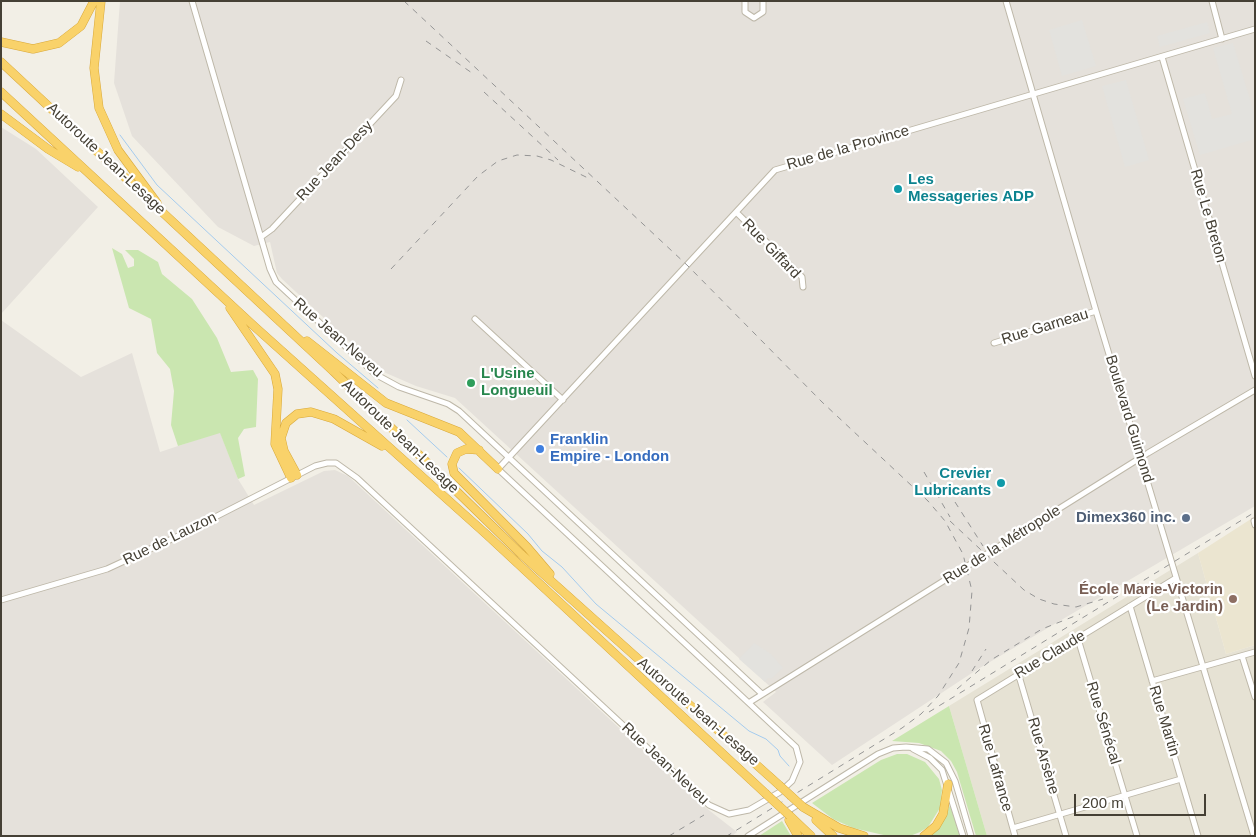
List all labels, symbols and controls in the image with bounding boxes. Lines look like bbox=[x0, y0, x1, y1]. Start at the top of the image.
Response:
street label: Autoroute Jean-Lesage bbox=[43, 99, 169, 219]
street label: Rue Jean-Desy bbox=[293, 117, 377, 205]
street label: Rue de la Province bbox=[785, 122, 911, 174]
street label: Rue Le Breton bbox=[1186, 167, 1230, 265]
place label: Les Messageries ADP bbox=[908, 171, 1034, 206]
marker: Les Messageries ADP bbox=[892, 183, 904, 195]
street label: Rue Giffard bbox=[738, 215, 804, 283]
street label: Rue Jean-Neveu bbox=[290, 294, 386, 382]
street label: Rue Garneau bbox=[999, 305, 1091, 349]
street label: Boulevard Guimond bbox=[1101, 353, 1157, 485]
place label: L'Usine Longueuil bbox=[481, 365, 553, 400]
street label: Autoroute Jean-Lesage bbox=[338, 376, 462, 498]
marker: L'Usine Longueuil bbox=[465, 377, 477, 389]
place label: Franklin Empire - London bbox=[550, 431, 669, 466]
marker: Franklin Empire - London bbox=[534, 443, 546, 455]
place label: Crevier Lubricants bbox=[914, 465, 991, 500]
marker: Crevier Lubricants bbox=[995, 477, 1007, 489]
street label: Rue de la Métropole bbox=[940, 502, 1064, 588]
street label: Rue de Lauzon bbox=[120, 509, 220, 569]
place label: Dimex360 inc. bbox=[1076, 509, 1176, 527]
marker: Dimex360 inc. bbox=[1180, 512, 1192, 524]
place label: École Marie-Victorin (Le Jardin) bbox=[1079, 581, 1223, 616]
marker: École Marie-Victorin (Le Jardin) bbox=[1227, 593, 1239, 605]
street label: Rue Claude bbox=[1011, 627, 1089, 683]
street label: Autoroute Jean-Lesage bbox=[633, 654, 763, 770]
street label: Rue Sénécal bbox=[1082, 679, 1124, 767]
street label: Rue Martin bbox=[1145, 683, 1183, 759]
street label: Rue Arsène bbox=[1023, 715, 1063, 797]
street label: Rue Jean-Neveu bbox=[618, 719, 712, 809]
street label: Rue Lafrance bbox=[974, 722, 1016, 814]
scale bar bbox=[1076, 784, 1208, 816]
text: 200 m bbox=[1082, 794, 1124, 811]

